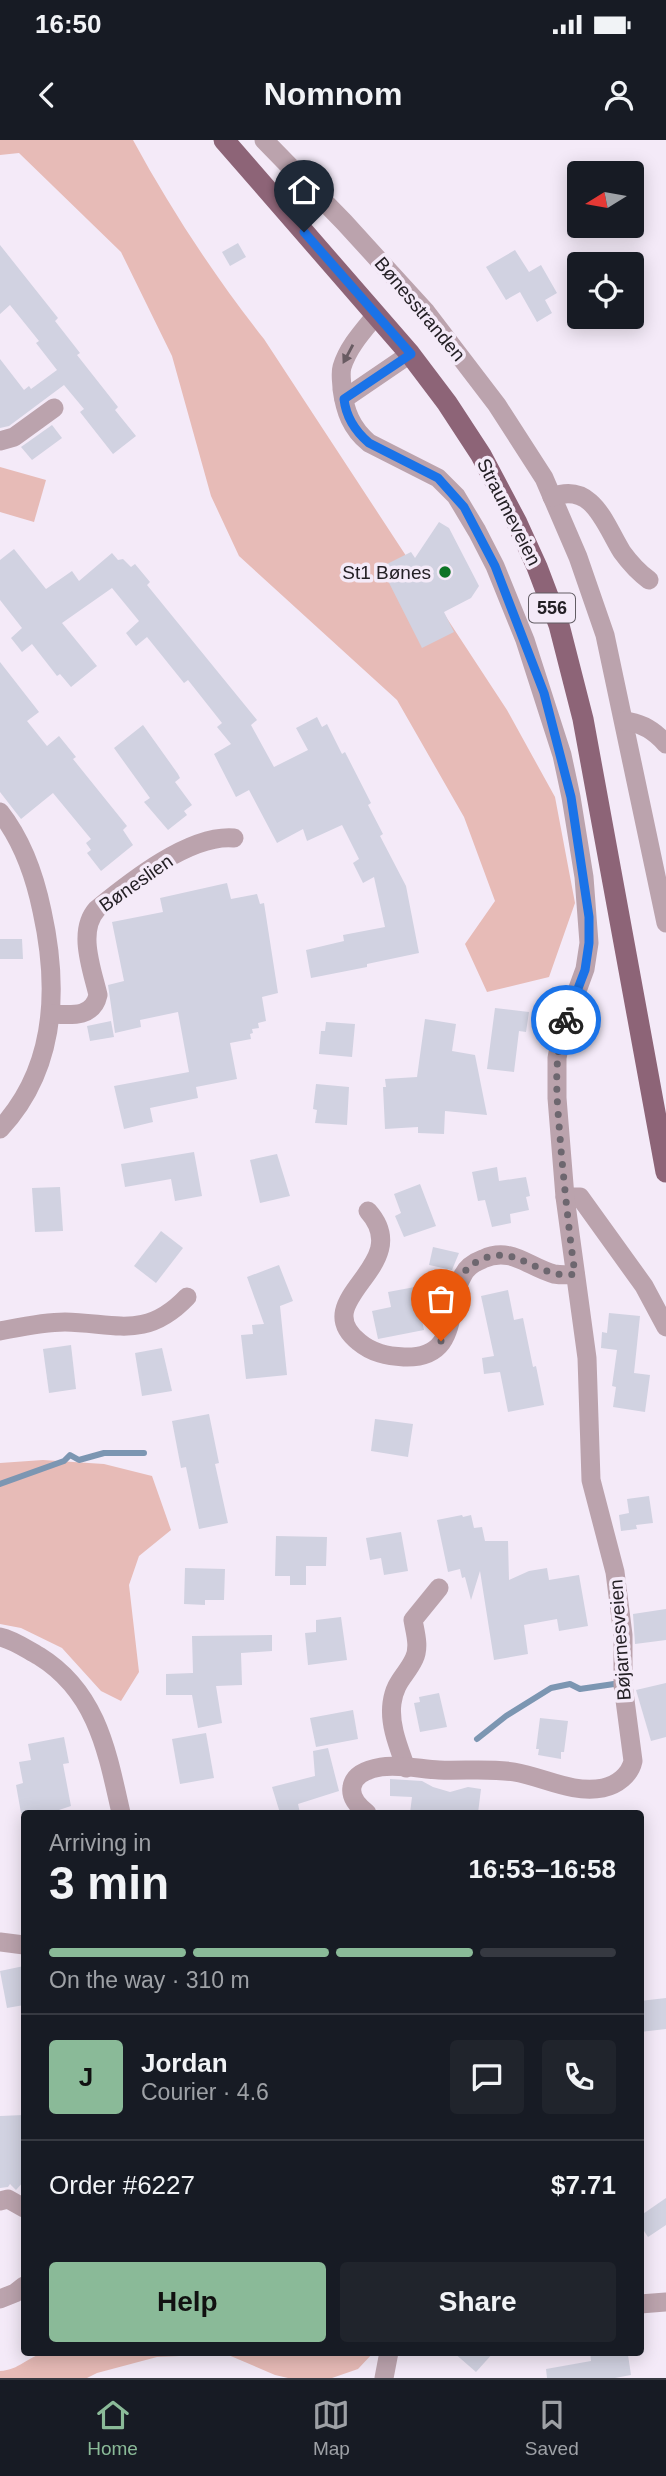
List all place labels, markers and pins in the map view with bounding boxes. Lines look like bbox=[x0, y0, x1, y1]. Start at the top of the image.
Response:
pin bbox=[274, 160, 334, 232]
place label: St1 Bønes bbox=[342, 562, 431, 583]
marker: St1 Bønes bbox=[437, 564, 453, 580]
pin bbox=[411, 1269, 471, 1341]

